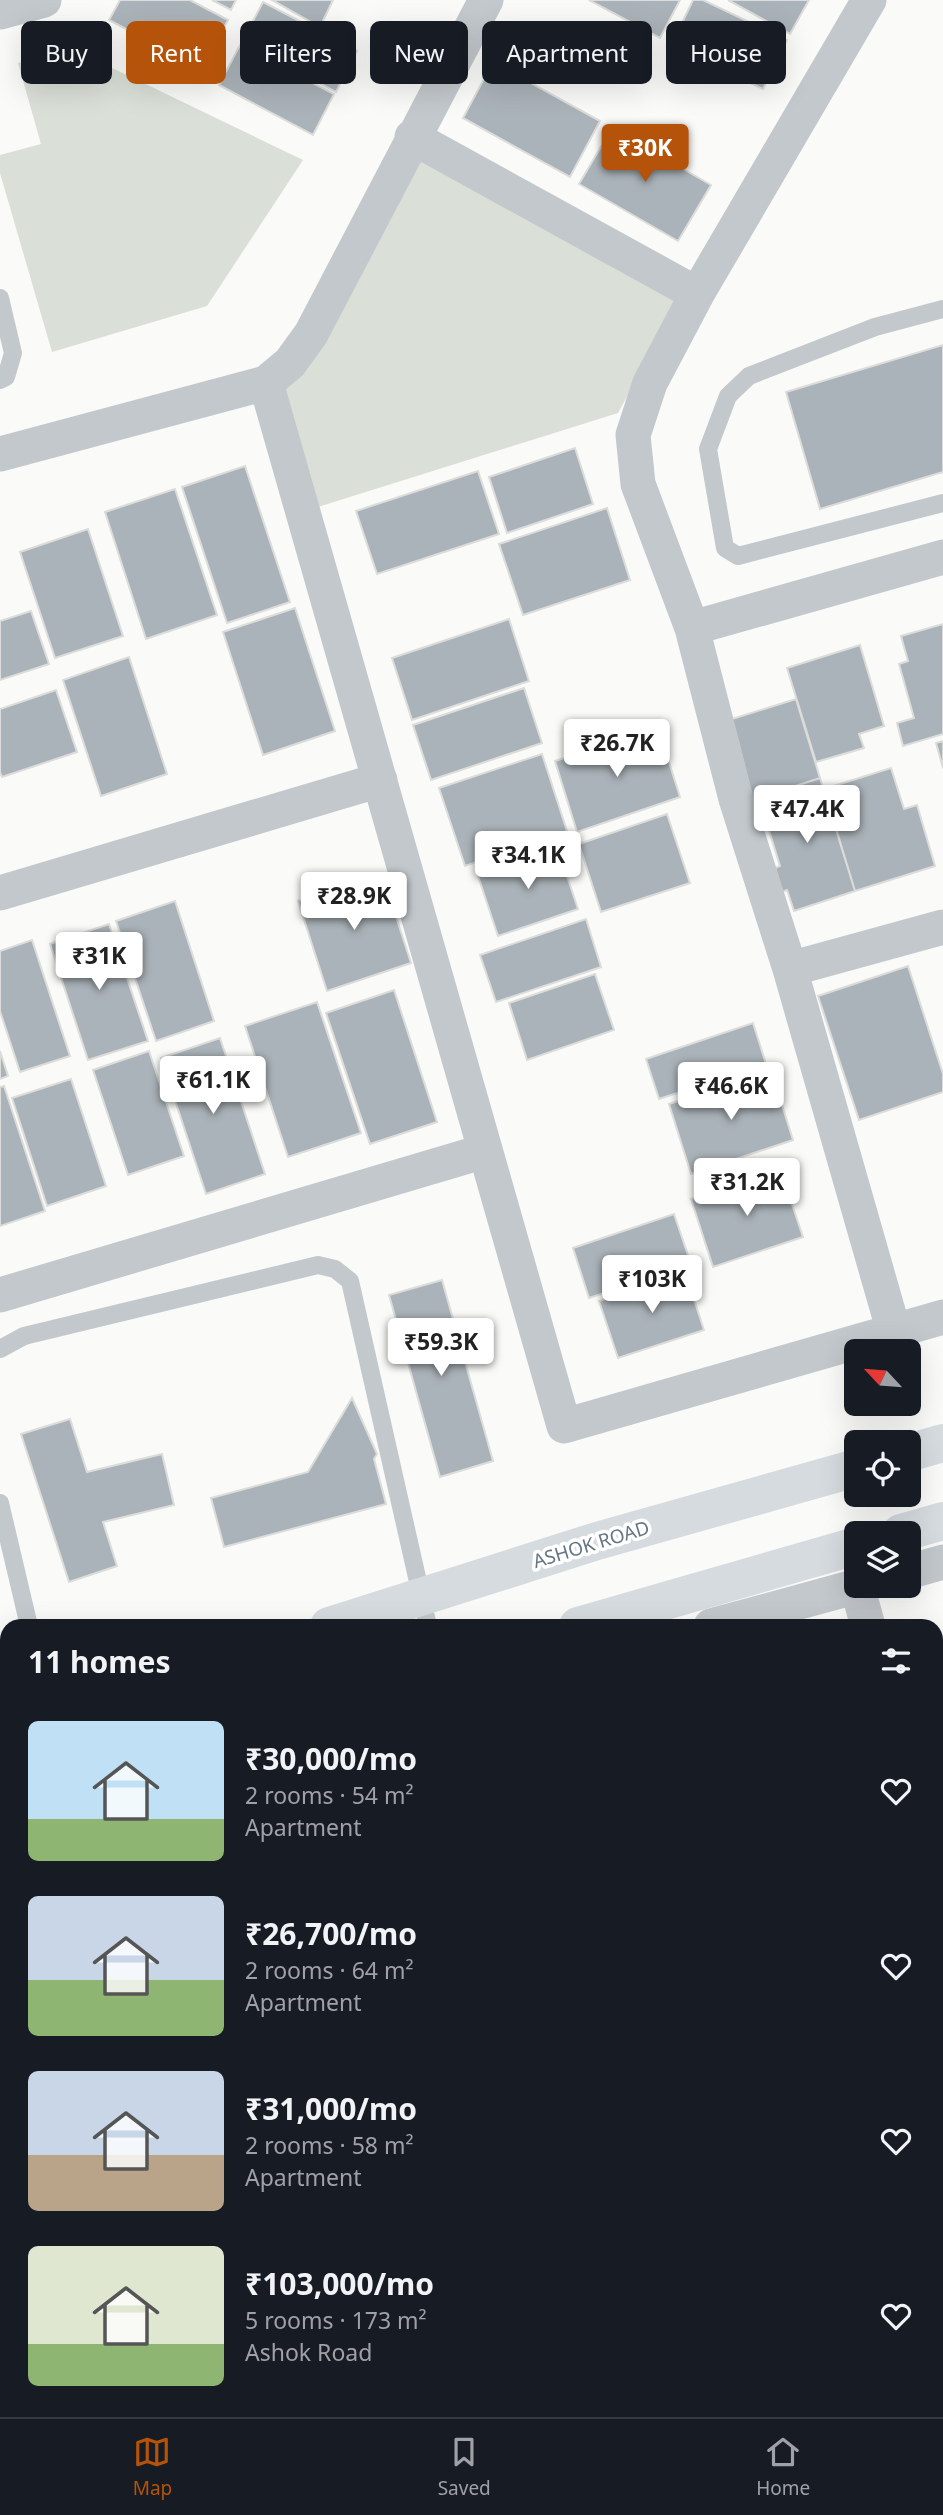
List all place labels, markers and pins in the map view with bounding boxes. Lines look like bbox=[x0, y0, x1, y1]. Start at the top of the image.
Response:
pin: ₹30K bbox=[604, 124, 686, 184]
pin: ₹26.7K bbox=[560, 720, 674, 779]
pin: ₹47.4K bbox=[750, 786, 864, 845]
pin: ₹34.1K bbox=[471, 832, 585, 891]
pin: ₹28.9K bbox=[297, 872, 411, 932]
pin: ₹31K bbox=[58, 932, 140, 992]
pin: ₹61.1K bbox=[156, 1056, 270, 1116]
pin: ₹46.6K bbox=[674, 1062, 788, 1122]
pin: ₹31.2K bbox=[690, 1158, 804, 1218]
pin: ₹103K bbox=[603, 1256, 701, 1315]
pin: ₹59.3K bbox=[384, 1318, 498, 1378]

